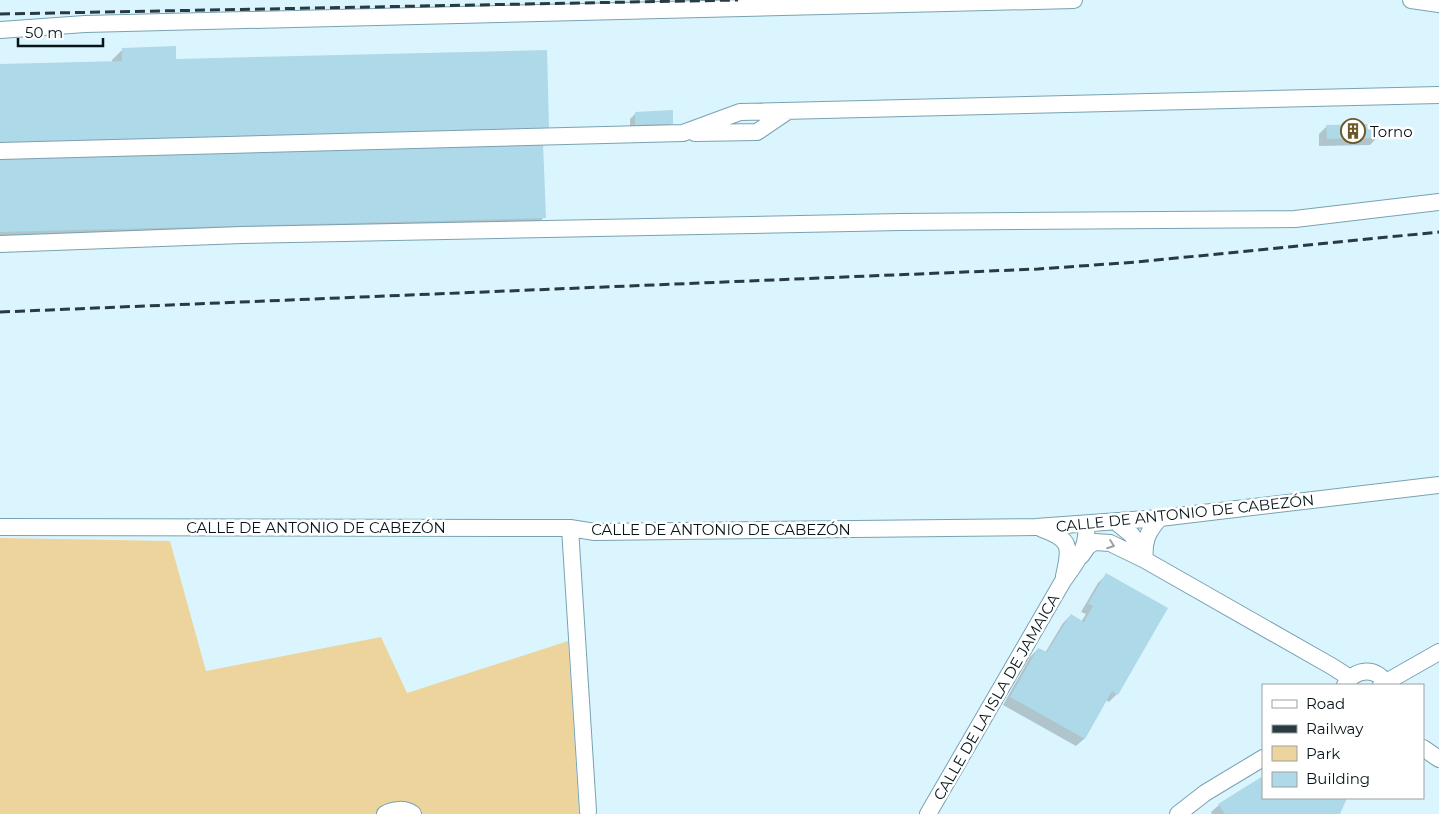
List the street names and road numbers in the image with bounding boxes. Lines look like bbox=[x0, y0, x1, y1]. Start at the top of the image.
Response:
street label: CALLE DE ANTONIO DE CABEZÓN bbox=[1055, 490, 1315, 536]
street label: CALLE DE ANTONIO DE CABEZÓN bbox=[186, 518, 446, 537]
street label: CALLE DE ANTONIO DE CABEZÓN bbox=[591, 520, 851, 539]
street label: CALLE DE LA ISLA DE JAMAICA bbox=[929, 590, 1063, 804]

